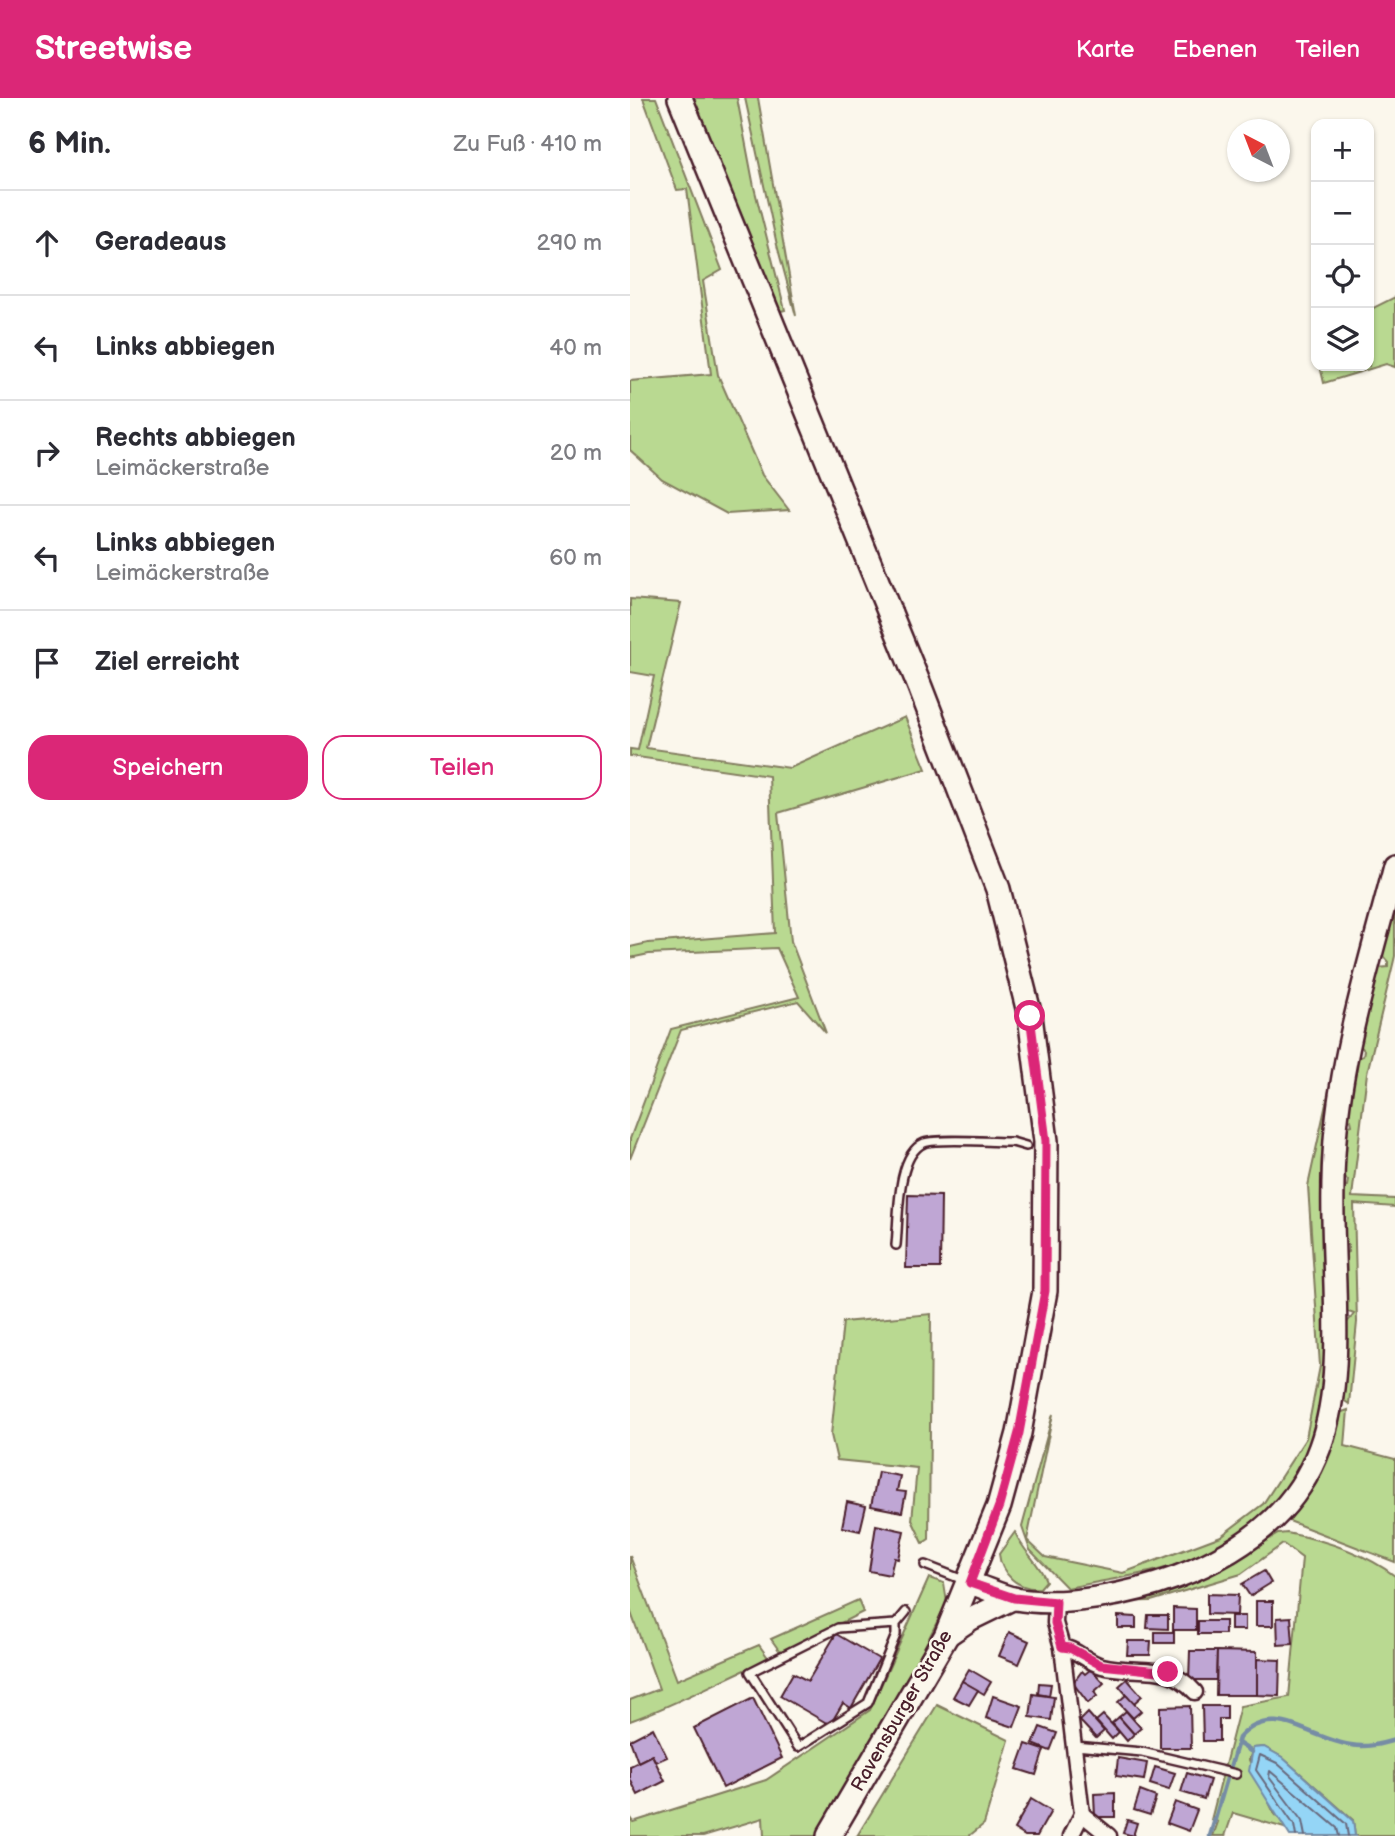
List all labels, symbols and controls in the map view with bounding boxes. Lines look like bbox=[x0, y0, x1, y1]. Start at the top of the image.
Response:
text: Streetwise bbox=[35, 29, 192, 69]
text: Karte bbox=[1076, 35, 1134, 64]
text: Ebenen bbox=[1172, 35, 1257, 64]
text: Teilen bbox=[1295, 35, 1360, 64]
north arrow bbox=[1227, 119, 1290, 182]
map controls bbox=[1311, 119, 1374, 371]
button: + bbox=[1311, 119, 1374, 182]
text: 6 Min. bbox=[28, 126, 111, 162]
text: Zu Fuß · 410 m bbox=[454, 130, 602, 158]
button: − bbox=[1311, 182, 1374, 245]
icon: ahead bbox=[28, 224, 66, 262]
text: Geradeaus bbox=[95, 227, 226, 258]
text: 290 m bbox=[536, 229, 602, 257]
button: locate bbox=[1311, 245, 1374, 308]
button: layers bbox=[1311, 308, 1374, 371]
icon: left bbox=[28, 329, 66, 367]
text: Links abbiegen bbox=[95, 332, 275, 363]
text: 40 m bbox=[549, 334, 602, 362]
text: Rechts abbiegen bbox=[95, 423, 296, 454]
icon: right bbox=[28, 434, 66, 472]
text: 20 m bbox=[550, 439, 602, 467]
text: Leimäckerstraße bbox=[95, 454, 269, 482]
text: Links abbiegen bbox=[95, 528, 275, 559]
icon: left bbox=[28, 539, 66, 577]
text: 60 m bbox=[549, 544, 602, 572]
text: Leimäckerstraße bbox=[95, 559, 269, 587]
icon: arrive bbox=[28, 644, 66, 682]
text: Ziel erreicht bbox=[95, 647, 239, 678]
button: Speichern bbox=[28, 735, 308, 800]
button: Teilen bbox=[322, 735, 602, 800]
route start bbox=[1014, 1000, 1045, 1031]
street label: Ravensburger Straße bbox=[846, 1626, 958, 1796]
route end bbox=[1152, 1656, 1183, 1687]

